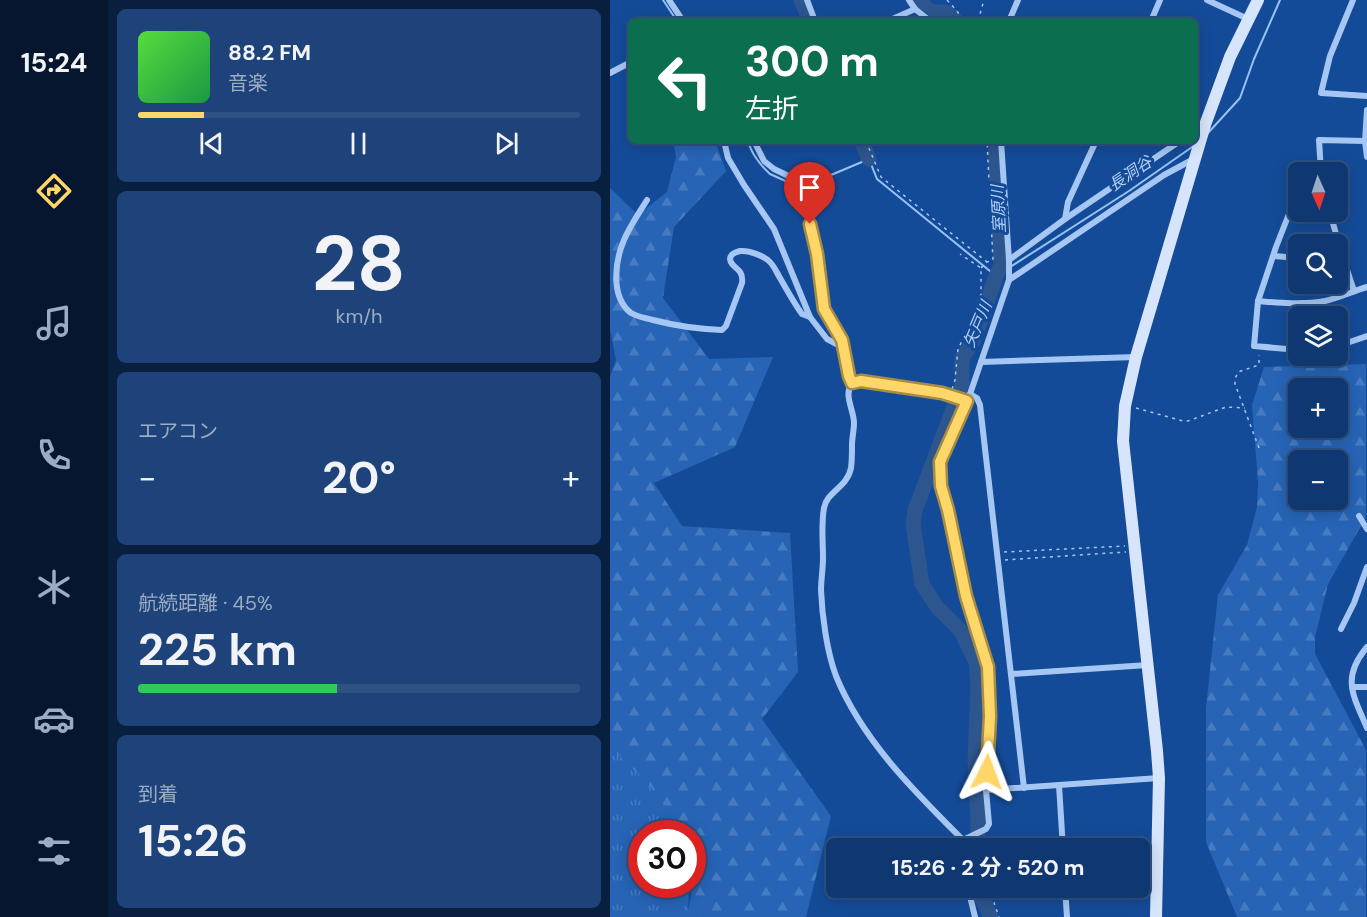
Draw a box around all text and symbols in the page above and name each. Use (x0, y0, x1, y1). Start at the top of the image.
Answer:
text: 300 m (745, 34, 879, 89)
text: 88.2 FM (228, 38, 311, 67)
icon: left (646, 42, 724, 120)
text: 15:24 (21, 45, 87, 80)
text: 音楽 (228, 70, 268, 96)
text: 左折 (745, 91, 799, 126)
icon: previous (195, 127, 228, 160)
icon: pause (342, 127, 375, 160)
icon: next (490, 127, 523, 160)
water label: 長洞谷 (1105, 150, 1158, 196)
pin (784, 162, 835, 224)
north arrow (1288, 162, 1348, 222)
map controls (1288, 162, 1348, 510)
icon: directions (33, 170, 75, 212)
icon: arrive (793, 171, 826, 204)
water label: 室原川 (987, 182, 1010, 233)
text: 28 (312, 213, 406, 314)
button: search (1288, 234, 1348, 294)
water label: 矢戸川 (958, 296, 997, 350)
icon: music (33, 302, 75, 344)
text: km/h (335, 303, 383, 329)
button: layers (1288, 306, 1348, 366)
button: + (1288, 378, 1348, 438)
text: エアコン (138, 418, 218, 444)
icon: phone (33, 434, 75, 476)
text: 20° (322, 448, 396, 507)
button: − (1288, 450, 1348, 510)
text: − (138, 456, 156, 499)
text: + (562, 456, 580, 499)
icon: climate (33, 566, 75, 608)
text: 航続距離 · 45% (138, 590, 273, 616)
text: 225 km (138, 620, 297, 679)
icon: car (33, 698, 75, 740)
position arrow (955, 740, 1019, 804)
text: 到着 (138, 781, 178, 807)
text: 15:26 (138, 811, 248, 870)
speed limit sign: 30 (628, 820, 706, 898)
icon: filters (33, 830, 75, 872)
text: 15:26 · 2 分 · 520 m (891, 853, 1085, 882)

